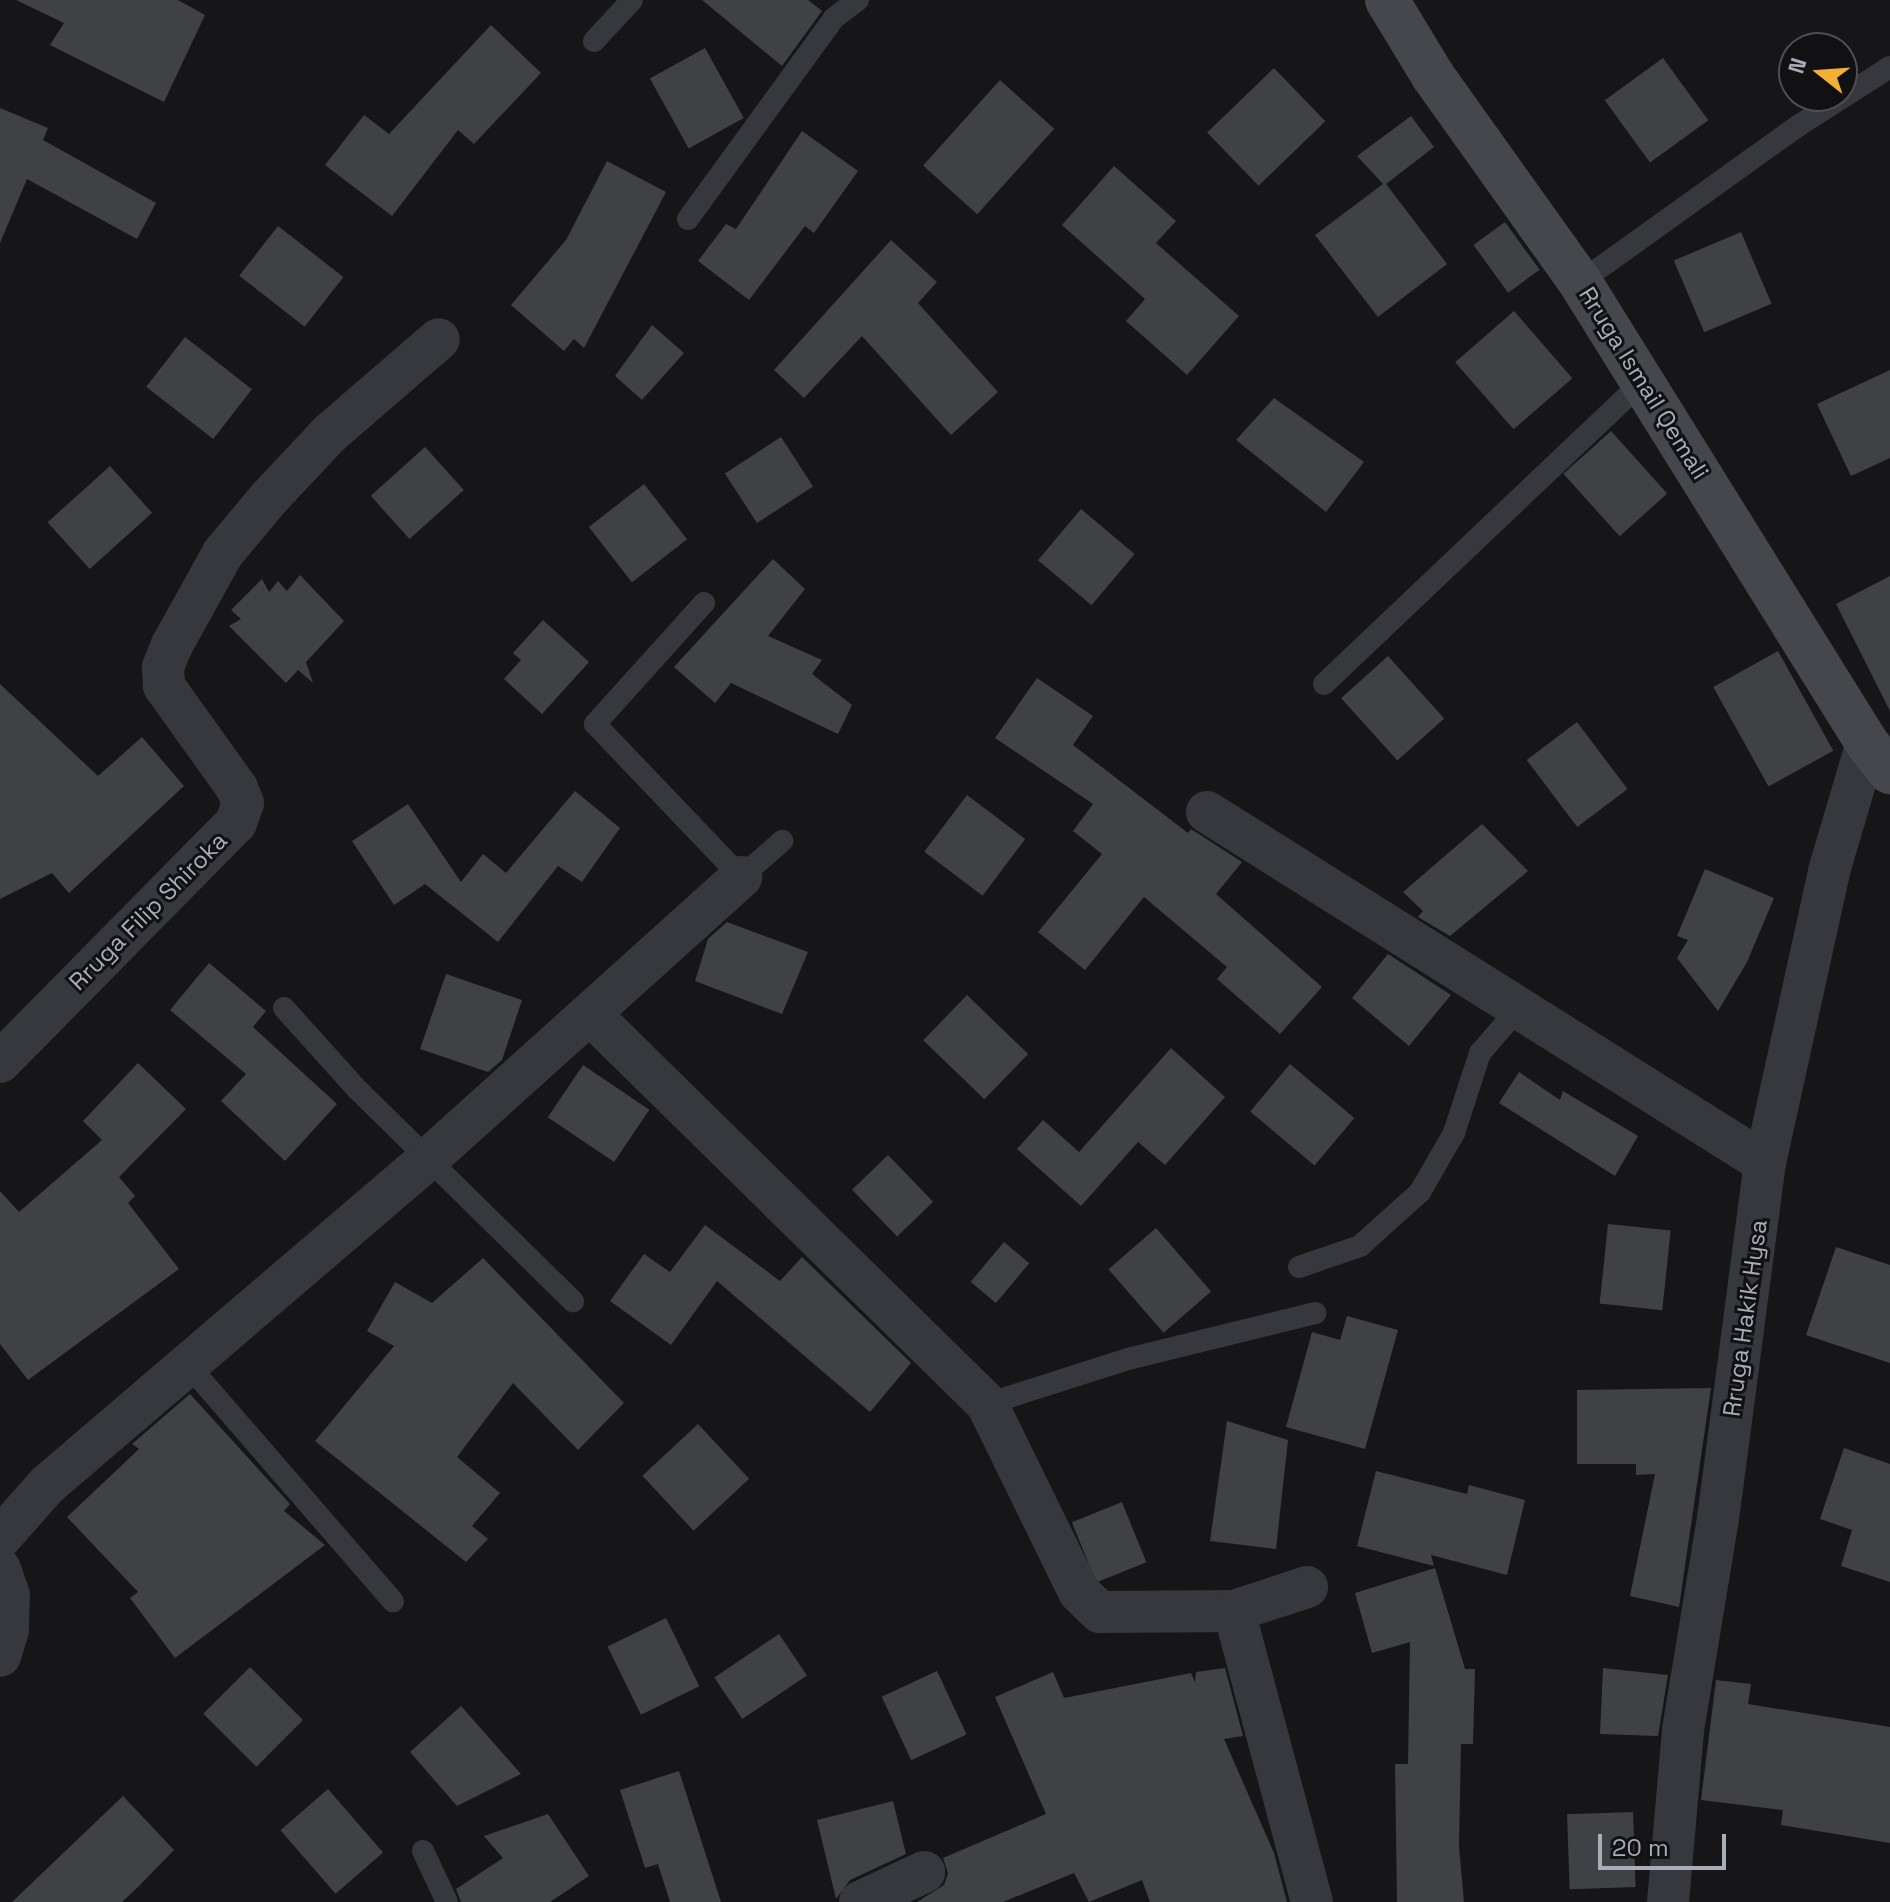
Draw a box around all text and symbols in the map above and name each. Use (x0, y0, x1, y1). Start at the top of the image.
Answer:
north arrow (1778, 32, 1858, 112)
text: N (1781, 54, 1813, 77)
street label: Rruga Ismail Qemali (1573, 281, 1715, 485)
street label: Rruga Filip Shiroka (63, 826, 233, 996)
street label: Rruga Hakik Hysa (1717, 1218, 1773, 1418)
scale bar (1602, 1818, 1730, 1868)
text: 20 m (1612, 1832, 1669, 1863)

